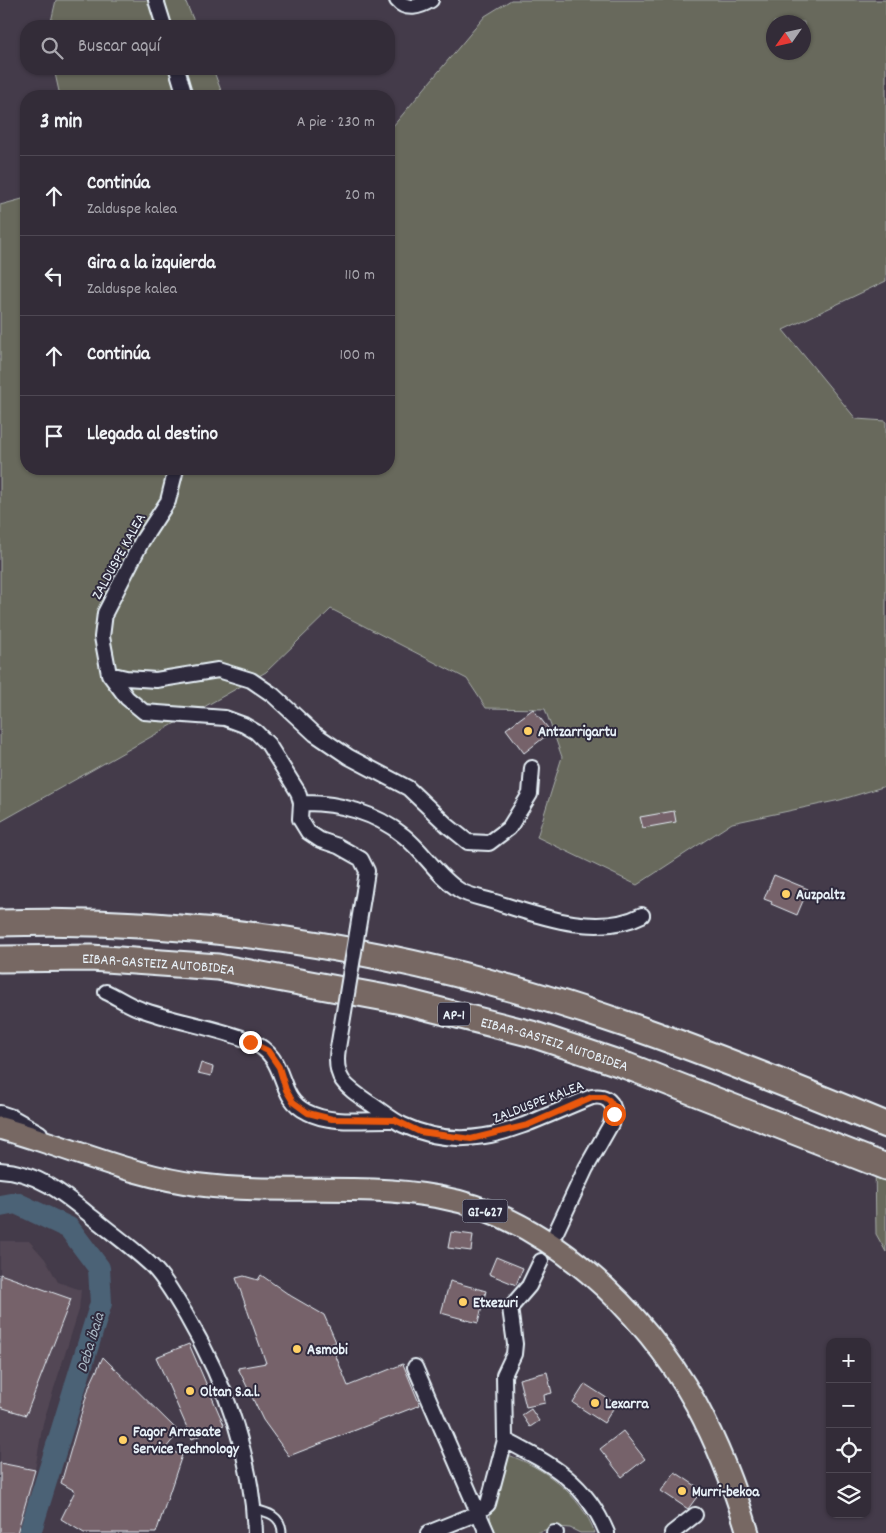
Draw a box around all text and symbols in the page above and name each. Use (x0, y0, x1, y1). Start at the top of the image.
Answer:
north arrow (766, 15, 811, 60)
search box (20, 20, 395, 75)
icon: search (38, 34, 66, 62)
text: Buscar aquí (78, 34, 160, 61)
text: 3 min (40, 108, 82, 138)
text: A pie · 230 m (297, 111, 375, 134)
text: Continúa (87, 171, 150, 198)
icon: ahead (40, 182, 68, 210)
text: 20 m (345, 184, 375, 207)
text: Zalduspe kalea (87, 198, 177, 221)
text: Gira a la izquierda (87, 251, 215, 278)
icon: left (40, 262, 68, 290)
text: 110 m (345, 264, 375, 287)
text: Zalduspe kalea (87, 278, 177, 301)
icon: ahead (40, 342, 68, 370)
text: Continúa (87, 342, 150, 369)
text: 100 m (339, 344, 375, 367)
icon: arrive (40, 422, 68, 450)
text: Llegada al destino (87, 422, 218, 449)
street label: ZALDUSPE KALEA (87, 510, 153, 604)
place label: Antzarrigartu (538, 722, 617, 744)
marker: Antzarrigartu (522, 725, 534, 737)
place label: Auzpaltz (796, 885, 845, 907)
marker: Auzpaltz (780, 888, 792, 900)
street label: EIBAR-GASTEIZ AUTOBIDEA (82, 949, 237, 983)
road number: AP-1 (438, 1002, 470, 1026)
street label: EIBAR-GASTEIZ AUTOBIDEA (478, 1012, 631, 1079)
route end (239, 1031, 262, 1054)
street label: ZALDUSPE KALEA (490, 1075, 587, 1130)
route start (603, 1103, 626, 1126)
road number: GI-627 (462, 1200, 508, 1222)
place label: Etxezuri (473, 1293, 518, 1315)
marker: Etxezuri (457, 1296, 469, 1308)
water label: Deba ibaia (71, 1309, 112, 1375)
map controls (826, 1338, 871, 1518)
button: + (826, 1338, 871, 1383)
place label: Asmobi (307, 1340, 348, 1362)
marker: Asmobi (291, 1343, 303, 1355)
place label: Oltan S.a.l. (200, 1382, 260, 1404)
button: − (826, 1383, 871, 1428)
marker: Oltan S.a.l. (184, 1385, 196, 1397)
place label: Lexarra (605, 1394, 649, 1416)
marker: Lexarra (589, 1397, 601, 1409)
place label: Fagor Arrasate Service Technology (133, 1422, 240, 1461)
button: locate (826, 1428, 871, 1473)
marker: Fagor Arrasate Service Technology (117, 1434, 129, 1446)
button: layers (826, 1473, 871, 1518)
place label: Murri-bekoa (692, 1482, 760, 1504)
marker: Murri-bekoa (676, 1485, 688, 1497)

